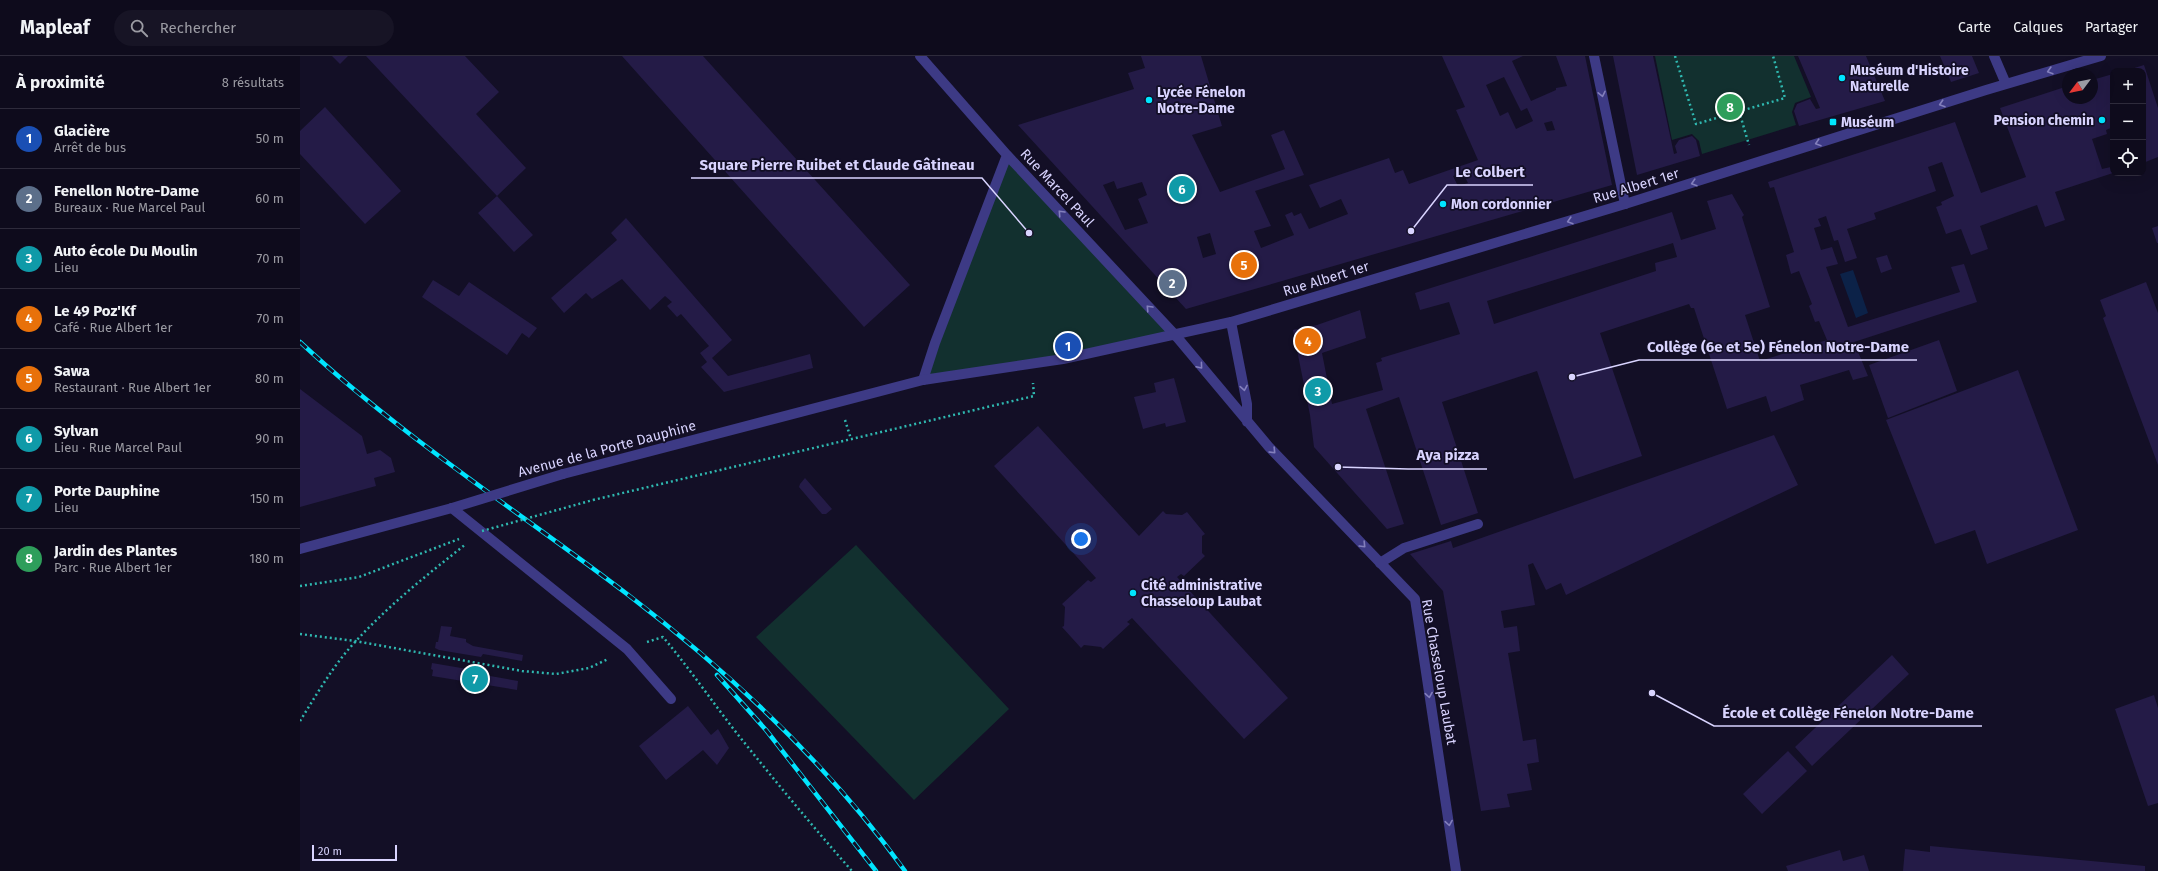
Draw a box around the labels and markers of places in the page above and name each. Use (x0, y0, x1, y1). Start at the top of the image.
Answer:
place label: Muséum d'Histoire Naturelle (1850, 62, 1969, 95)
marker: Muséum d'Histoire Naturelle (1837, 73, 1847, 83)
place label: Lycée Fénelon Notre-Dame (1157, 84, 1246, 117)
pin: 8 (1717, 92, 1743, 122)
marker: Lycée Fénelon Notre-Dame (1144, 95, 1154, 105)
place label: Pension chemin (1994, 112, 2094, 129)
place label: Muséum (1841, 114, 1895, 131)
marker: Pension chemin (2097, 115, 2107, 125)
marker: Muséum (1828, 117, 1838, 127)
callout: Square Pierre Ruibet et Claude Gâtineau (691, 151, 982, 178)
callout: Le Colbert (1447, 158, 1533, 185)
pin: 6 (1169, 174, 1195, 204)
place label: Mon cordonnier (1451, 196, 1552, 213)
marker: Mon cordonnier (1438, 199, 1448, 209)
pin: 5 (1231, 250, 1257, 280)
pin: 2 (1159, 268, 1185, 298)
pin: 4 (1295, 326, 1321, 356)
pin: 1 (1055, 331, 1081, 361)
callout: Collège (6e et 5e) Fénelon Notre-Dame (1639, 333, 1917, 360)
pin: 3 (1305, 376, 1331, 406)
callout: Aya pizza (1408, 442, 1487, 469)
place label: Cité administrative Chasseloup Laubat (1141, 577, 1262, 610)
marker: Cité administrative Chasseloup Laubat (1128, 588, 1138, 598)
pin: 7 (462, 664, 488, 694)
callout: École et Collège Fénelon Notre-Dame (1714, 699, 1982, 726)

